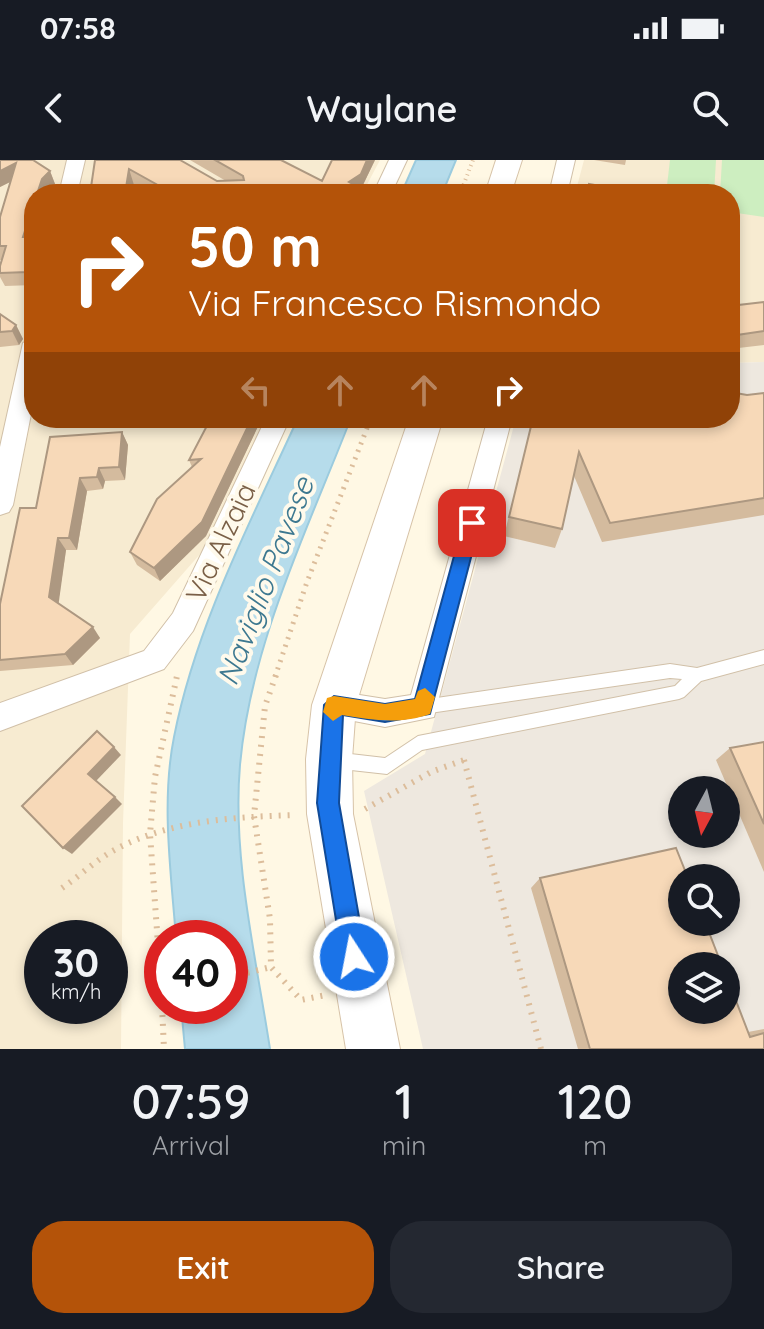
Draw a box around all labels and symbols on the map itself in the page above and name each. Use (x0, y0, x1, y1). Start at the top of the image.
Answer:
water label: Naviglio Pavese (208, 471, 322, 690)
street label: Via Alzaia (177, 477, 263, 607)
pin (438, 489, 506, 557)
north arrow (668, 776, 740, 848)
position arrow (312, 915, 396, 999)
speed limit sign: 40 (144, 920, 248, 1024)

